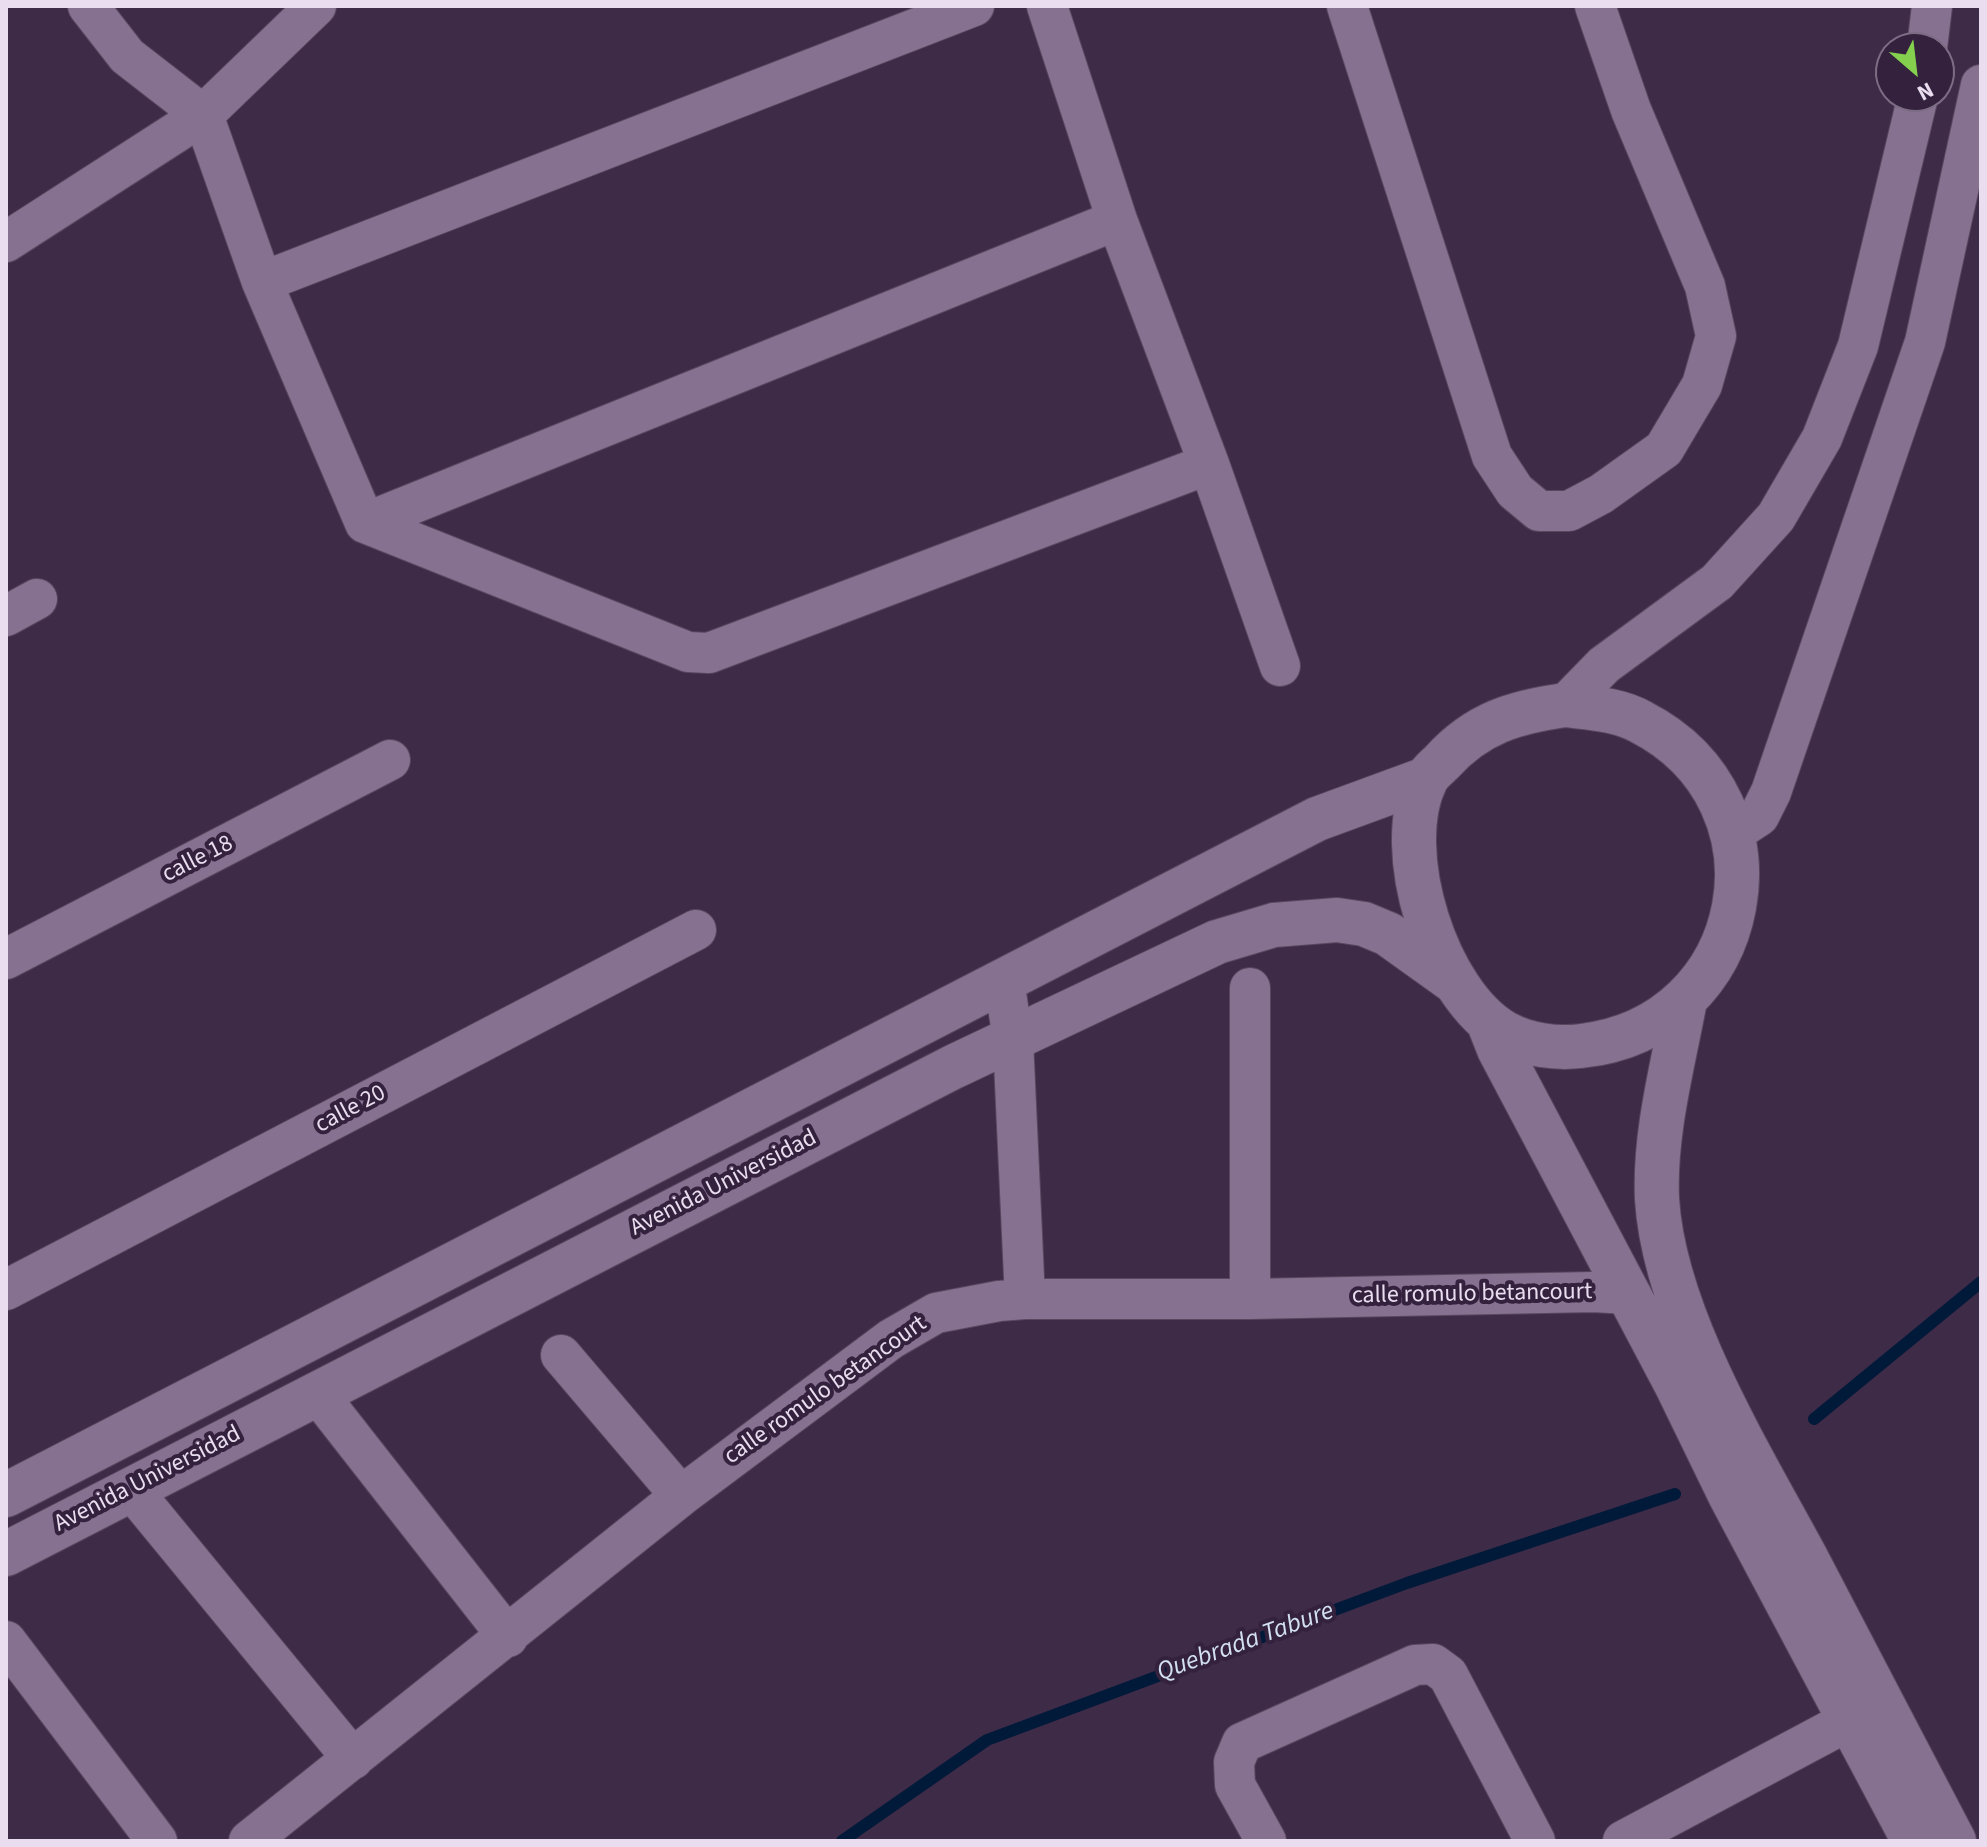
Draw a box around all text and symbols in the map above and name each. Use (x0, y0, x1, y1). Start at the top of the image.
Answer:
north arrow (1875, 32, 1955, 112)
text: N (1911, 74, 1939, 109)
street label: calle 18 (158, 830, 238, 890)
street label: calle 20 (311, 1080, 391, 1140)
street label: Avenida Universidad (626, 1124, 822, 1244)
street label: calle romulo betancourt (1352, 1279, 1592, 1311)
street label: calle romulo betancourt (719, 1310, 933, 1472)
street label: Avenida Universidad (50, 1420, 246, 1540)
water label: Quebrada Tabure (1153, 1597, 1339, 1689)

